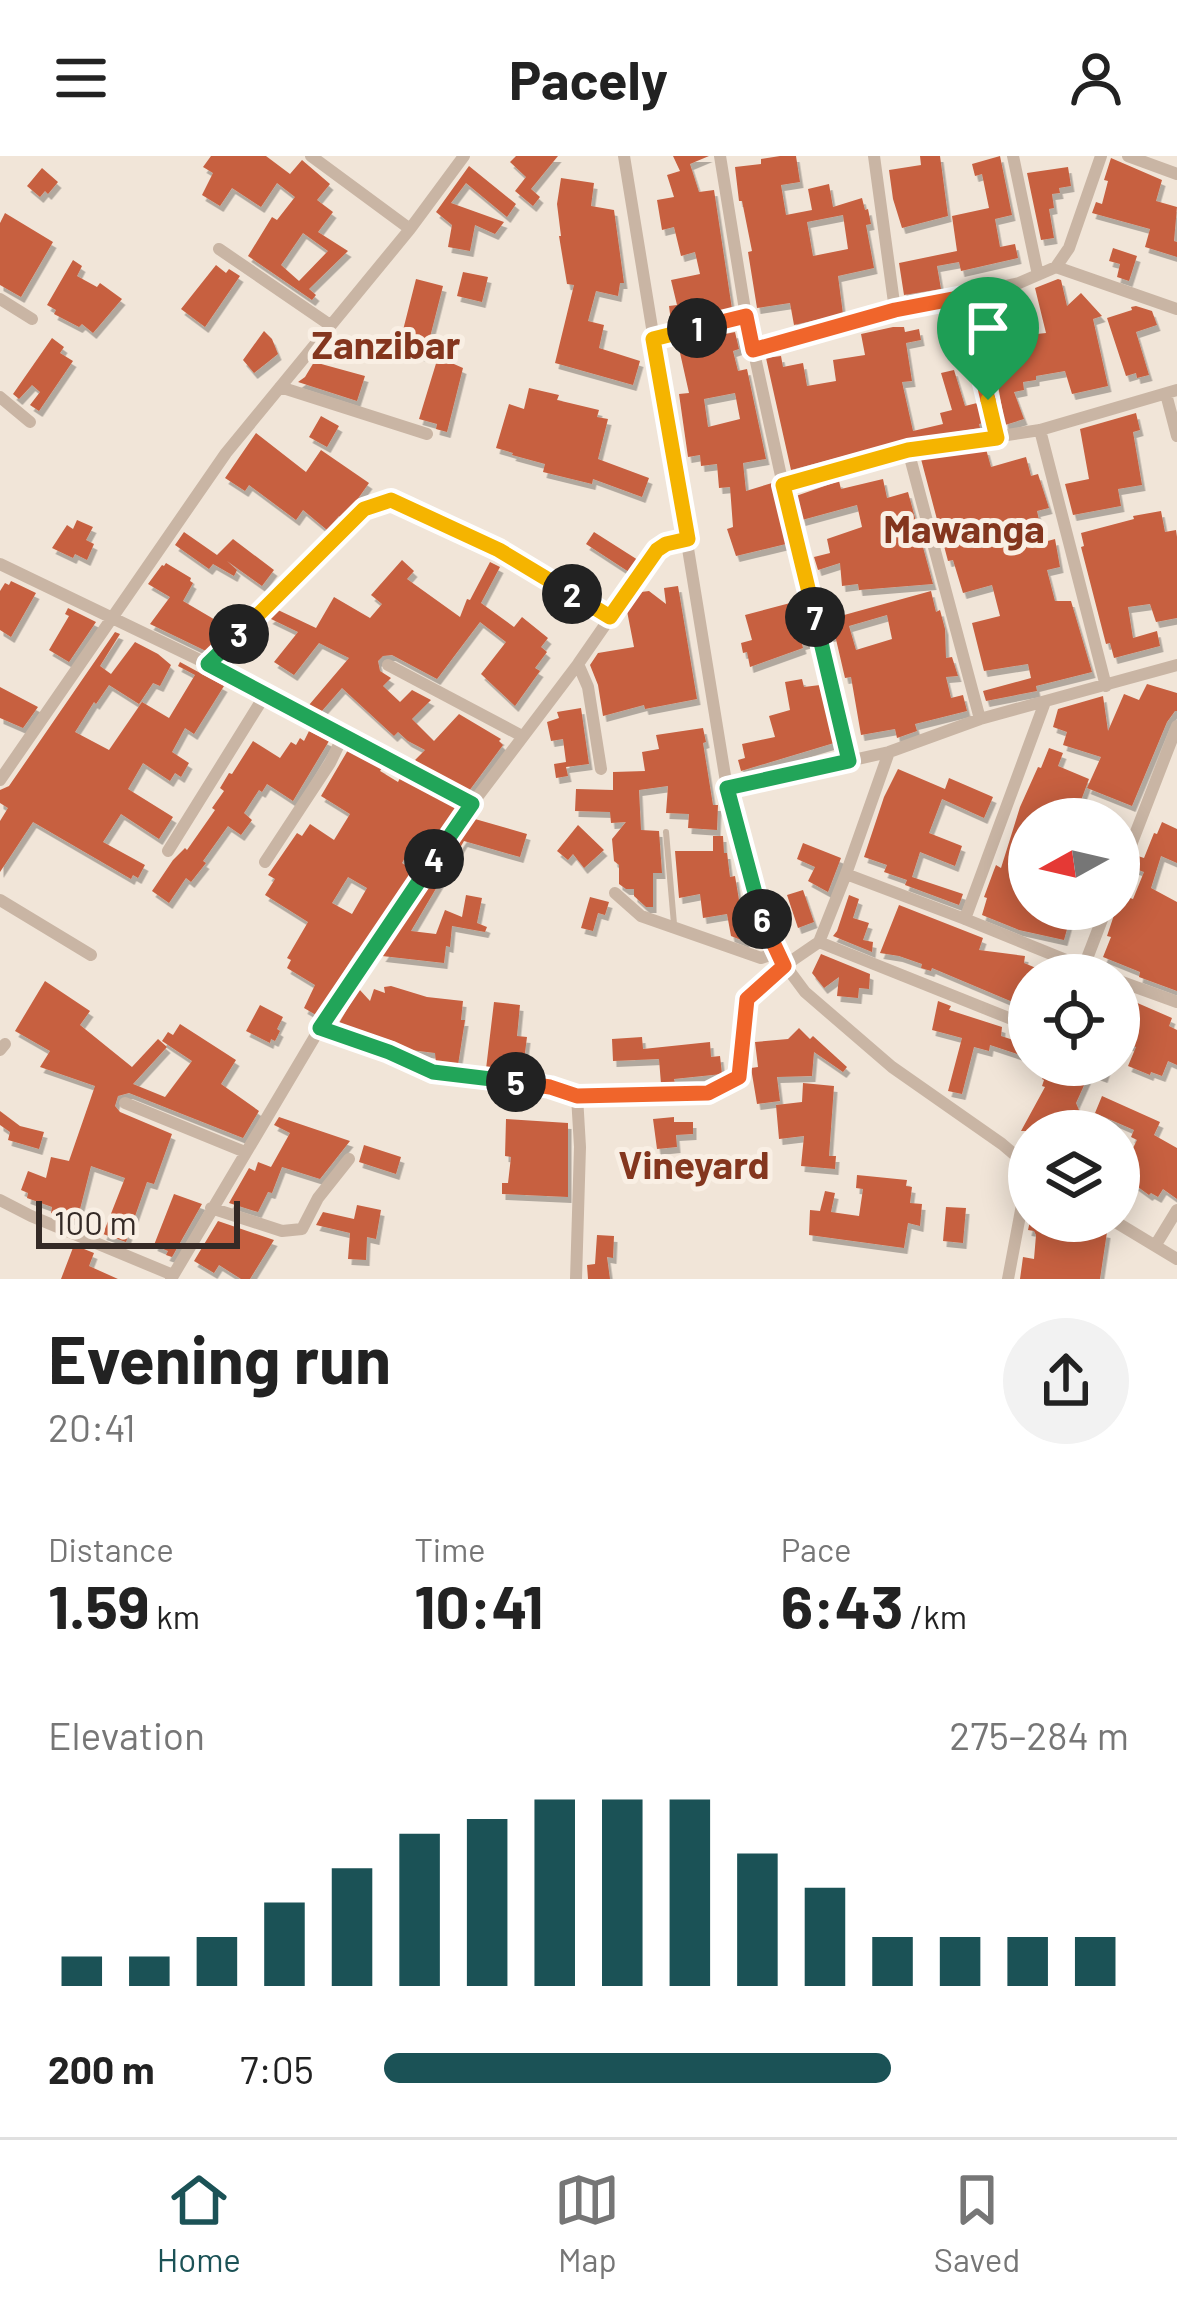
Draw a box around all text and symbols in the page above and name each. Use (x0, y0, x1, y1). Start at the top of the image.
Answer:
icon: menu (48, 45, 114, 111)
icon: person (1063, 45, 1129, 111)
text: Pacely (509, 46, 668, 111)
pin (937, 277, 1039, 400)
icon: arrive (955, 295, 1021, 361)
pin: 1 (667, 298, 727, 358)
text: 1 (691, 308, 703, 348)
district label: Zanzibar (311, 320, 461, 367)
district label: Mawanga (883, 504, 1045, 551)
pin: 2 (542, 564, 602, 624)
text: 2 (563, 574, 581, 614)
pin: 7 (785, 587, 845, 647)
text: 7 (807, 597, 823, 637)
pin: 3 (209, 604, 269, 664)
text: 3 (230, 614, 248, 654)
north arrow (1008, 798, 1140, 930)
map controls (1008, 798, 1140, 1242)
pin: 4 (404, 829, 464, 889)
text: 4 (424, 839, 444, 879)
pin: 6 (732, 889, 792, 949)
text: 6 (753, 899, 771, 939)
button: locate (1008, 954, 1140, 1086)
pin: 5 (486, 1052, 546, 1112)
text: 5 (507, 1062, 525, 1102)
button: layers (1008, 1110, 1140, 1242)
district label: Vineyard (618, 1140, 770, 1187)
scale bar (36, 1195, 240, 1248)
text: 100 m (54, 1202, 137, 1242)
text: Evening run (48, 1318, 391, 1397)
button: share (1003, 1318, 1129, 1444)
text: 20:41 (48, 1403, 136, 1450)
text: Distance (48, 1529, 174, 1569)
text: Time (414, 1529, 486, 1569)
text: Pace (781, 1529, 852, 1569)
text: 1.59 (48, 1569, 150, 1641)
text: 10:41 (414, 1569, 543, 1641)
text: 6:43 (781, 1569, 903, 1641)
text: km (150, 1596, 200, 1636)
text: /km (903, 1596, 967, 1636)
text: Elevation (48, 1711, 205, 1758)
text: 275–284 m (949, 1711, 1129, 1758)
text: 200 m (48, 2045, 155, 2092)
text: 7:05 (240, 2045, 314, 2092)
tab: Home (157, 2167, 241, 2279)
tab: Map (554, 2167, 620, 2279)
tab: Saved (934, 2167, 1020, 2279)

